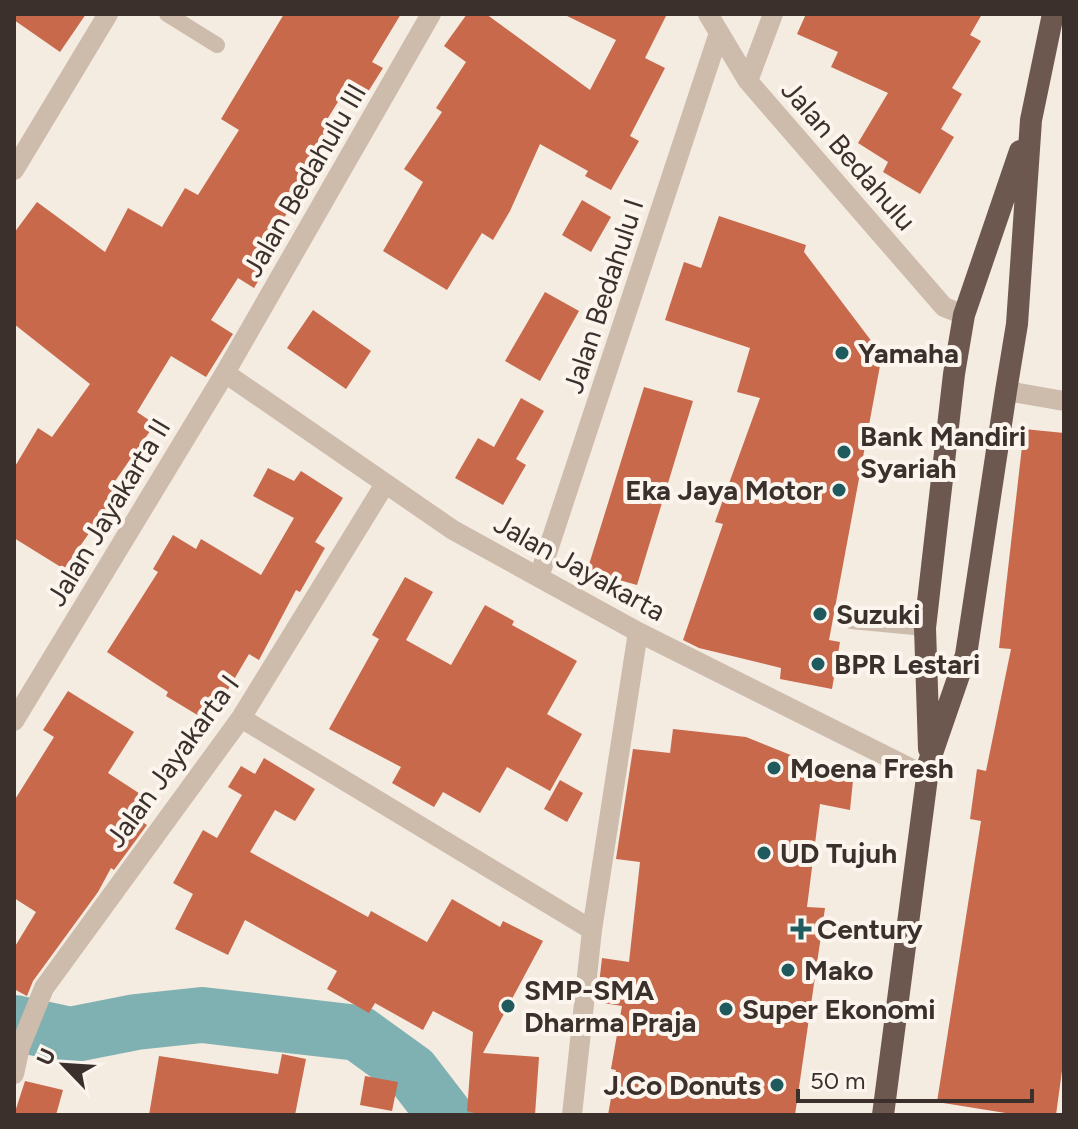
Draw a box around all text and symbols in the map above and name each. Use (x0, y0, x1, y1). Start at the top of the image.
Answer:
street label: Jalan Bedahulu (775, 73, 923, 237)
street label: Jalan Bedahulu III (235, 77, 373, 283)
street label: Jalan Bedahulu I (556, 195, 650, 397)
place label: Yamaha (858, 336, 959, 370)
marker: Yamaha (833, 344, 851, 362)
street label: Jalan Jayakarta II (39, 412, 177, 612)
place label: Bank Mandiri Syariah (860, 419, 1026, 485)
marker: Bank Mandiri Syariah (835, 443, 853, 461)
place label: Eka Jaya Motor (625, 473, 823, 507)
marker: Eka Jaya Motor (830, 481, 848, 499)
street label: Jalan Jayakarta (488, 506, 672, 628)
place label: Suzuki (836, 597, 921, 631)
marker: Suzuki (811, 605, 829, 623)
place label: BPR Lestari (834, 647, 980, 681)
marker: BPR Lestari (809, 655, 827, 673)
street label: Jalan Jayakarta I (98, 668, 246, 854)
place label: Moena Fresh (790, 751, 954, 785)
marker: Moena Fresh (765, 759, 783, 777)
place label: UD Tujuh (780, 836, 897, 870)
marker: UD Tujuh (755, 844, 773, 862)
place label: Century (817, 912, 923, 946)
marker: Century (792, 920, 810, 938)
place label: Mako (804, 953, 874, 987)
marker: Mako (779, 961, 797, 979)
place label: SMP-SMA Dharma Praja (524, 973, 697, 1039)
place label: Super Ekonomi (742, 992, 936, 1026)
marker: SMP-SMA Dharma Praja (499, 997, 517, 1015)
marker: Super Ekonomi (717, 1000, 735, 1018)
north arrow (24, 1025, 104, 1105)
text: U (31, 1044, 62, 1069)
scale bar (798, 1053, 1032, 1103)
text: 50 m (810, 1066, 866, 1095)
place label: J.Co Donuts (603, 1068, 761, 1102)
marker: J.Co Donuts (768, 1076, 786, 1094)

